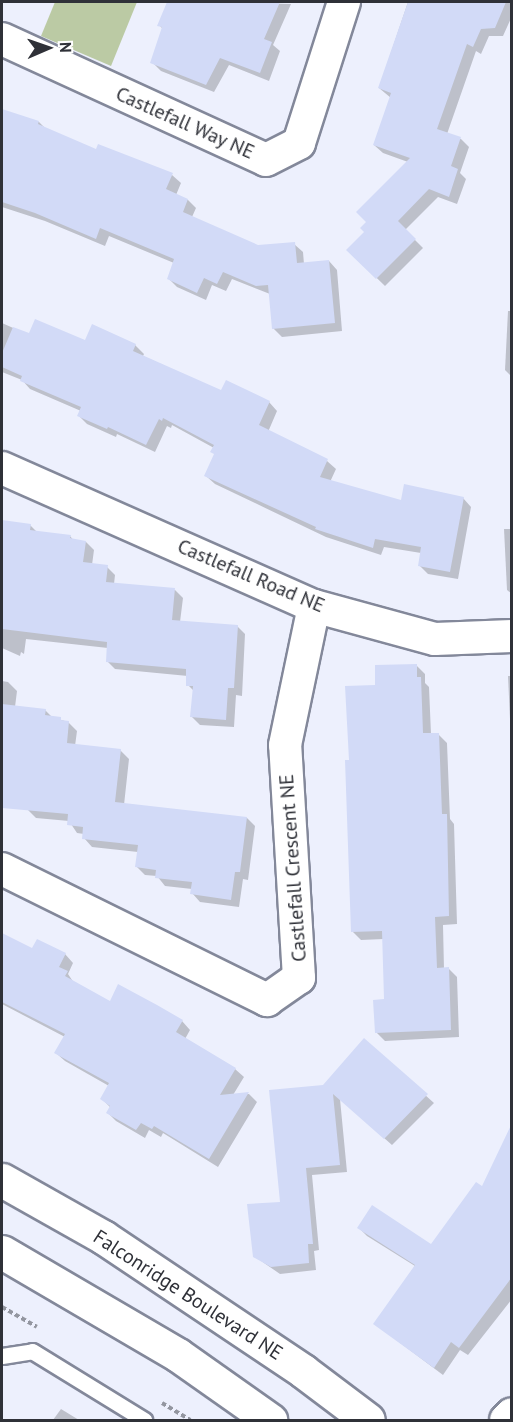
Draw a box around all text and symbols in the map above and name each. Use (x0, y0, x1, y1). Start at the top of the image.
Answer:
north arrow (18, 18, 78, 78)
text: N (56, 42, 76, 53)
street label: Castlefall Way NE (112, 82, 258, 164)
street label: Castlefall Road NE (174, 534, 328, 618)
street label: Castlefall Crescent NE (274, 773, 312, 963)
street label: Falconridge Boulevard NE (89, 1225, 287, 1365)

